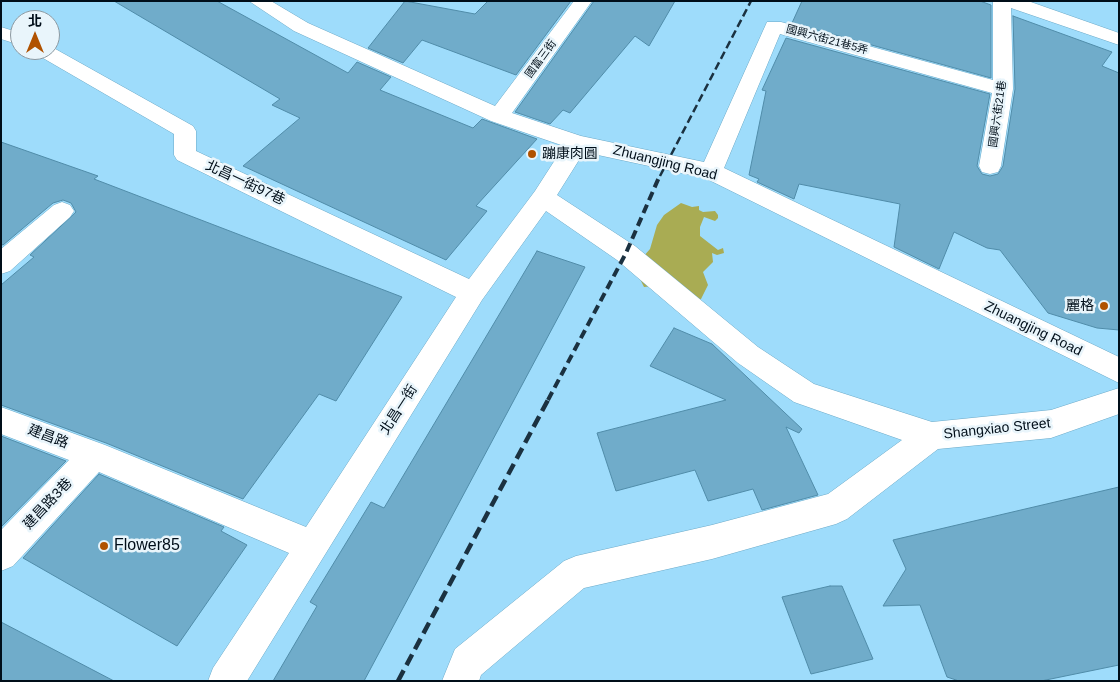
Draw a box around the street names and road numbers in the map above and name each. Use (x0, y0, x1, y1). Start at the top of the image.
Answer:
street label: 國興六街21巷5弄 (785, 23, 869, 57)
street label: 國富三街 (523, 37, 559, 81)
street label: 國興六街21巷 (987, 80, 1009, 148)
street label: Zhuangjing Road (611, 142, 719, 184)
street label: 北昌一街97巷 (203, 157, 287, 209)
street label: Zhuangjing Road (981, 298, 1085, 360)
street label: 北昌一街 (377, 382, 421, 438)
street label: Shangxiao Street (943, 415, 1051, 443)
street label: 建昌路 (25, 422, 71, 452)
street label: 建昌路3巷 (20, 475, 76, 533)

